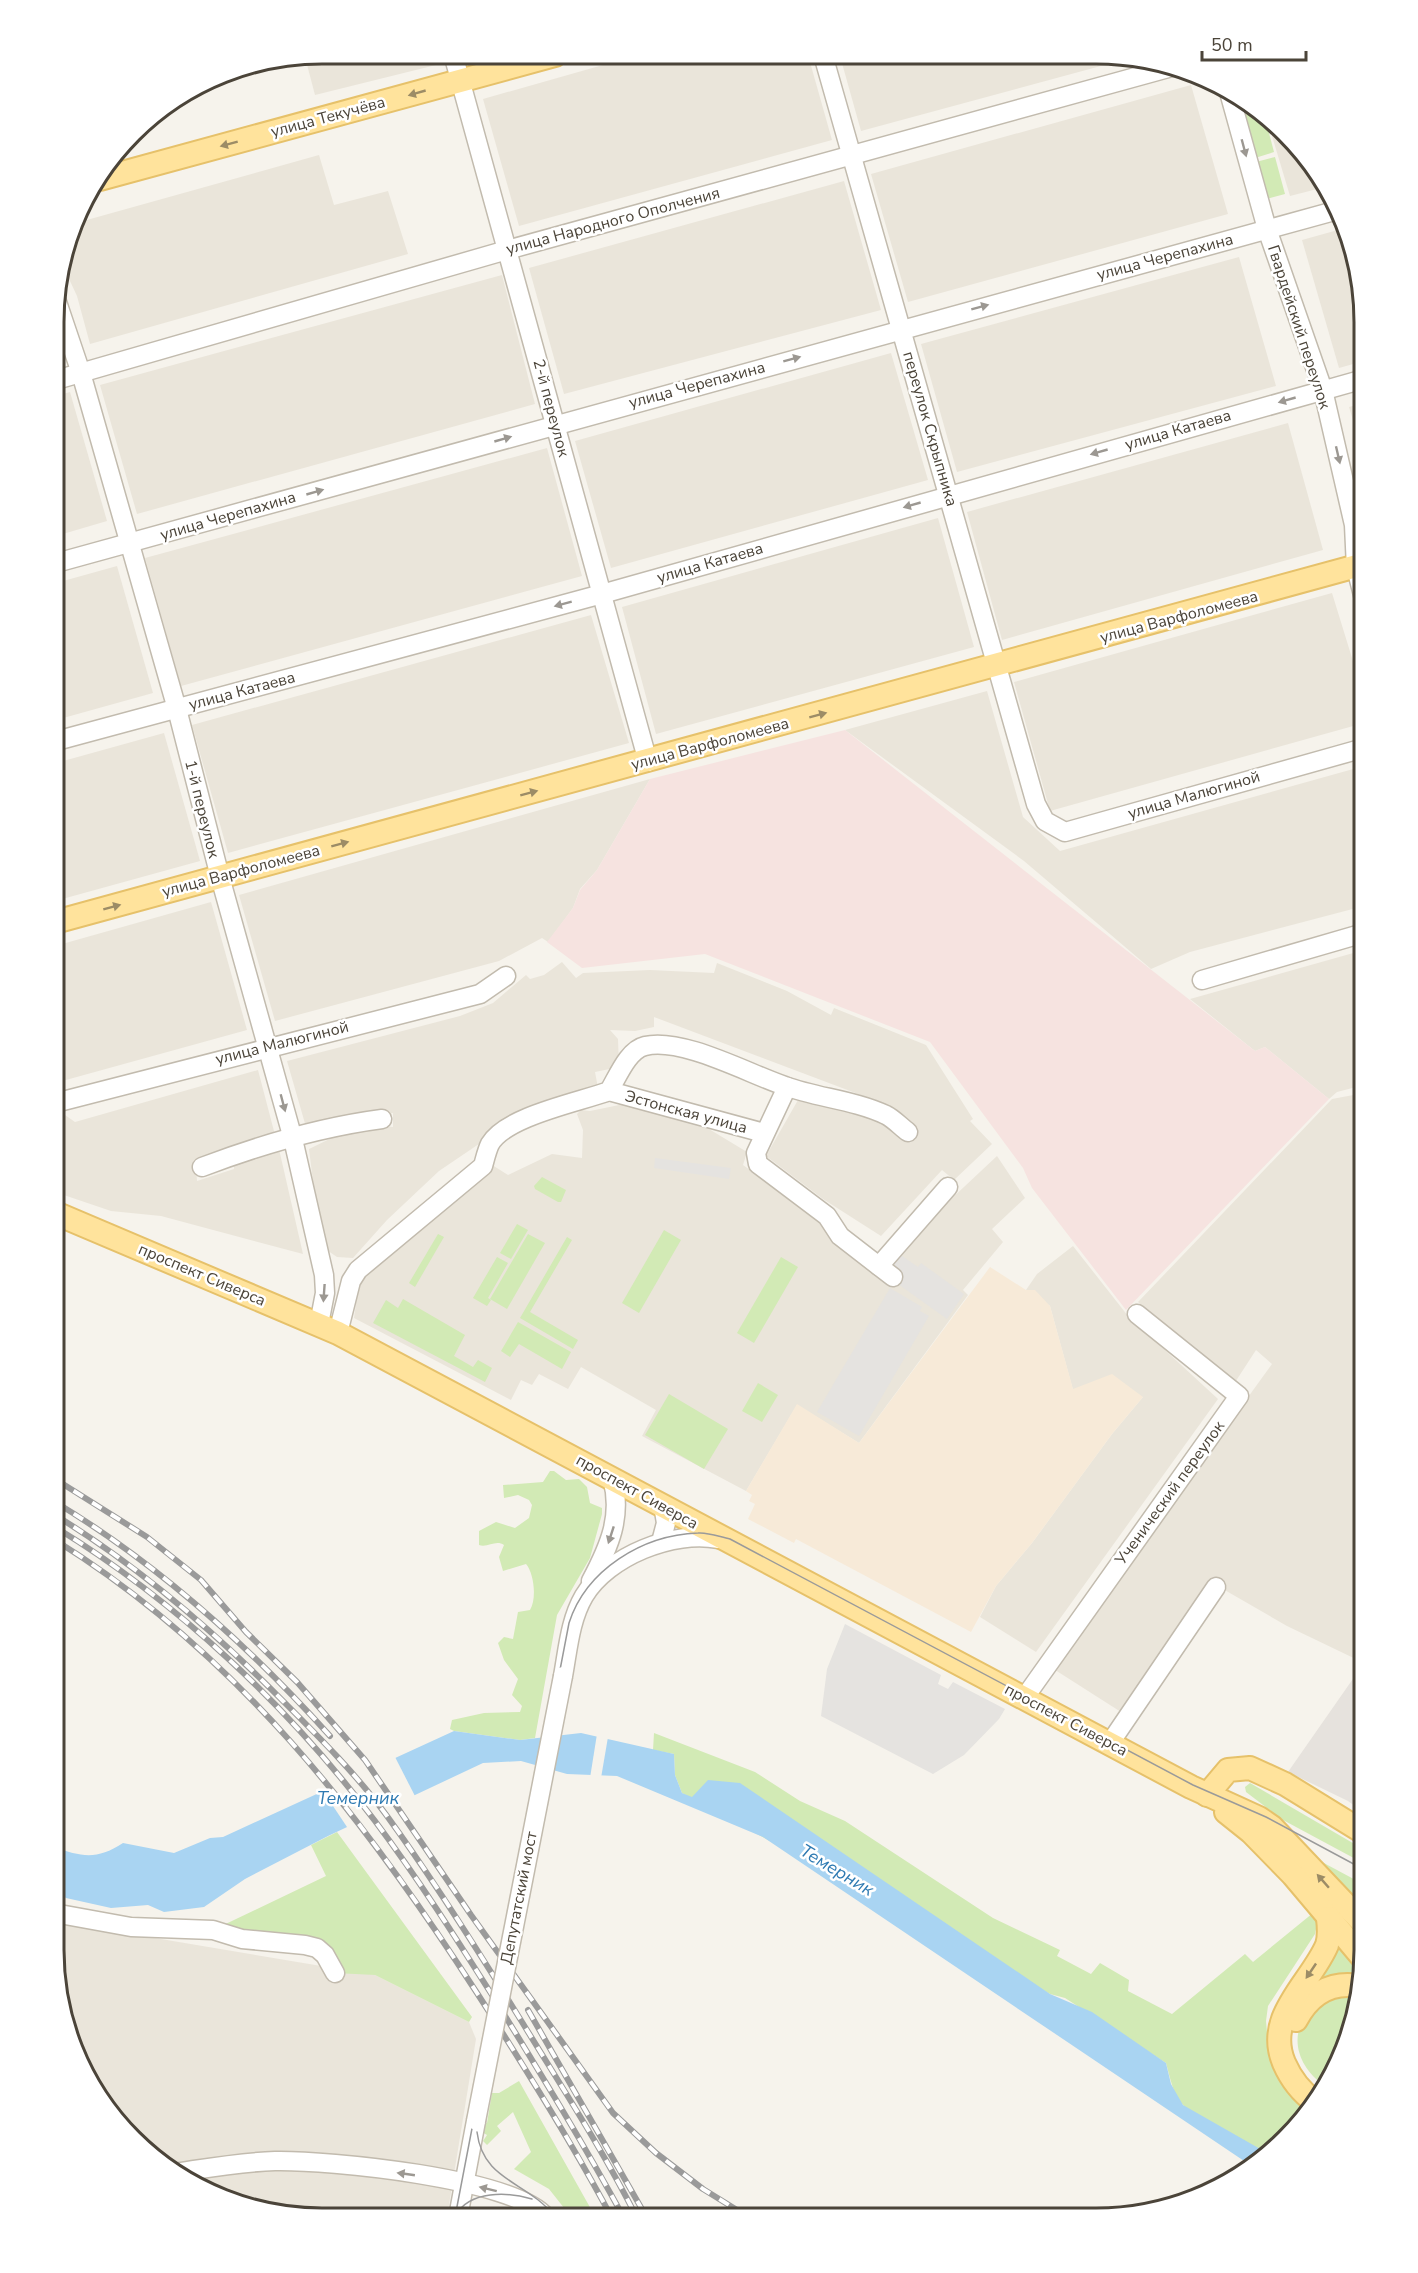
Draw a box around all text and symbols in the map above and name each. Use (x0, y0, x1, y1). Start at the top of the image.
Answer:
scale bar (1202, 24, 1306, 62)
text: 50 m (1211, 33, 1253, 57)
one-way arrow (408, 88, 426, 98)
street label: улица Текучёва (268, 91, 388, 143)
one-way arrow (1240, 139, 1250, 158)
one-way arrow (220, 140, 238, 150)
street label: улица Народного Ополчения (504, 182, 722, 260)
street label: улица Черепахина (1094, 228, 1236, 286)
street label: Гвардейский переулок (1262, 242, 1336, 412)
one-way arrow (971, 302, 989, 311)
street label: переулок Скрыпника (897, 349, 963, 509)
one-way arrow (782, 353, 801, 363)
street label: улица Черепахина (626, 356, 768, 414)
street label: 2-й переулок (527, 357, 575, 460)
one-way arrow (1278, 396, 1296, 405)
street label: улица Катаева (1122, 404, 1234, 456)
one-way arrow (494, 434, 512, 443)
one-way arrow (1334, 446, 1343, 465)
one-way arrow (1090, 448, 1108, 457)
street label: улица Черепахина (158, 486, 298, 546)
one-way arrow (306, 486, 324, 496)
one-way arrow (902, 501, 920, 510)
street label: улица Катаева (654, 537, 766, 589)
street label: улица Варфоломеева (1098, 585, 1260, 649)
one-way arrow (553, 600, 572, 610)
street label: улица Катаева (186, 666, 298, 716)
one-way arrow (809, 710, 827, 719)
street label: улица Варфоломеева (629, 712, 791, 776)
street label: 1-й переулок (179, 758, 225, 861)
street label: улица Малюгиной (1125, 766, 1263, 824)
one-way arrow (520, 788, 538, 797)
street label: улица Варфоломеева (160, 839, 322, 903)
one-way arrow (331, 839, 349, 848)
one-way arrow (103, 902, 121, 911)
street label: улица Малюгиной (213, 1016, 351, 1070)
street label: Эстонская улица (622, 1085, 750, 1139)
one-way arrow (279, 1094, 288, 1112)
street label: проспект Сиверса (135, 1238, 269, 1312)
one-way arrow (319, 1284, 329, 1303)
street label: Ученический переулок (1110, 1416, 1230, 1570)
street label: проспект Сиверса (572, 1449, 702, 1535)
one-way arrow (606, 1526, 615, 1544)
street label: проспект Сиверса (1001, 1678, 1131, 1762)
water label: Темерник (317, 1786, 400, 1810)
street label: Депутатский мост (495, 1829, 543, 1966)
water label: Темерник (796, 1839, 879, 1902)
one-way arrow (1316, 1873, 1330, 1888)
one-way arrow (1305, 1963, 1316, 1979)
one-way arrow (396, 2170, 415, 2179)
one-way arrow (478, 2183, 497, 2193)

